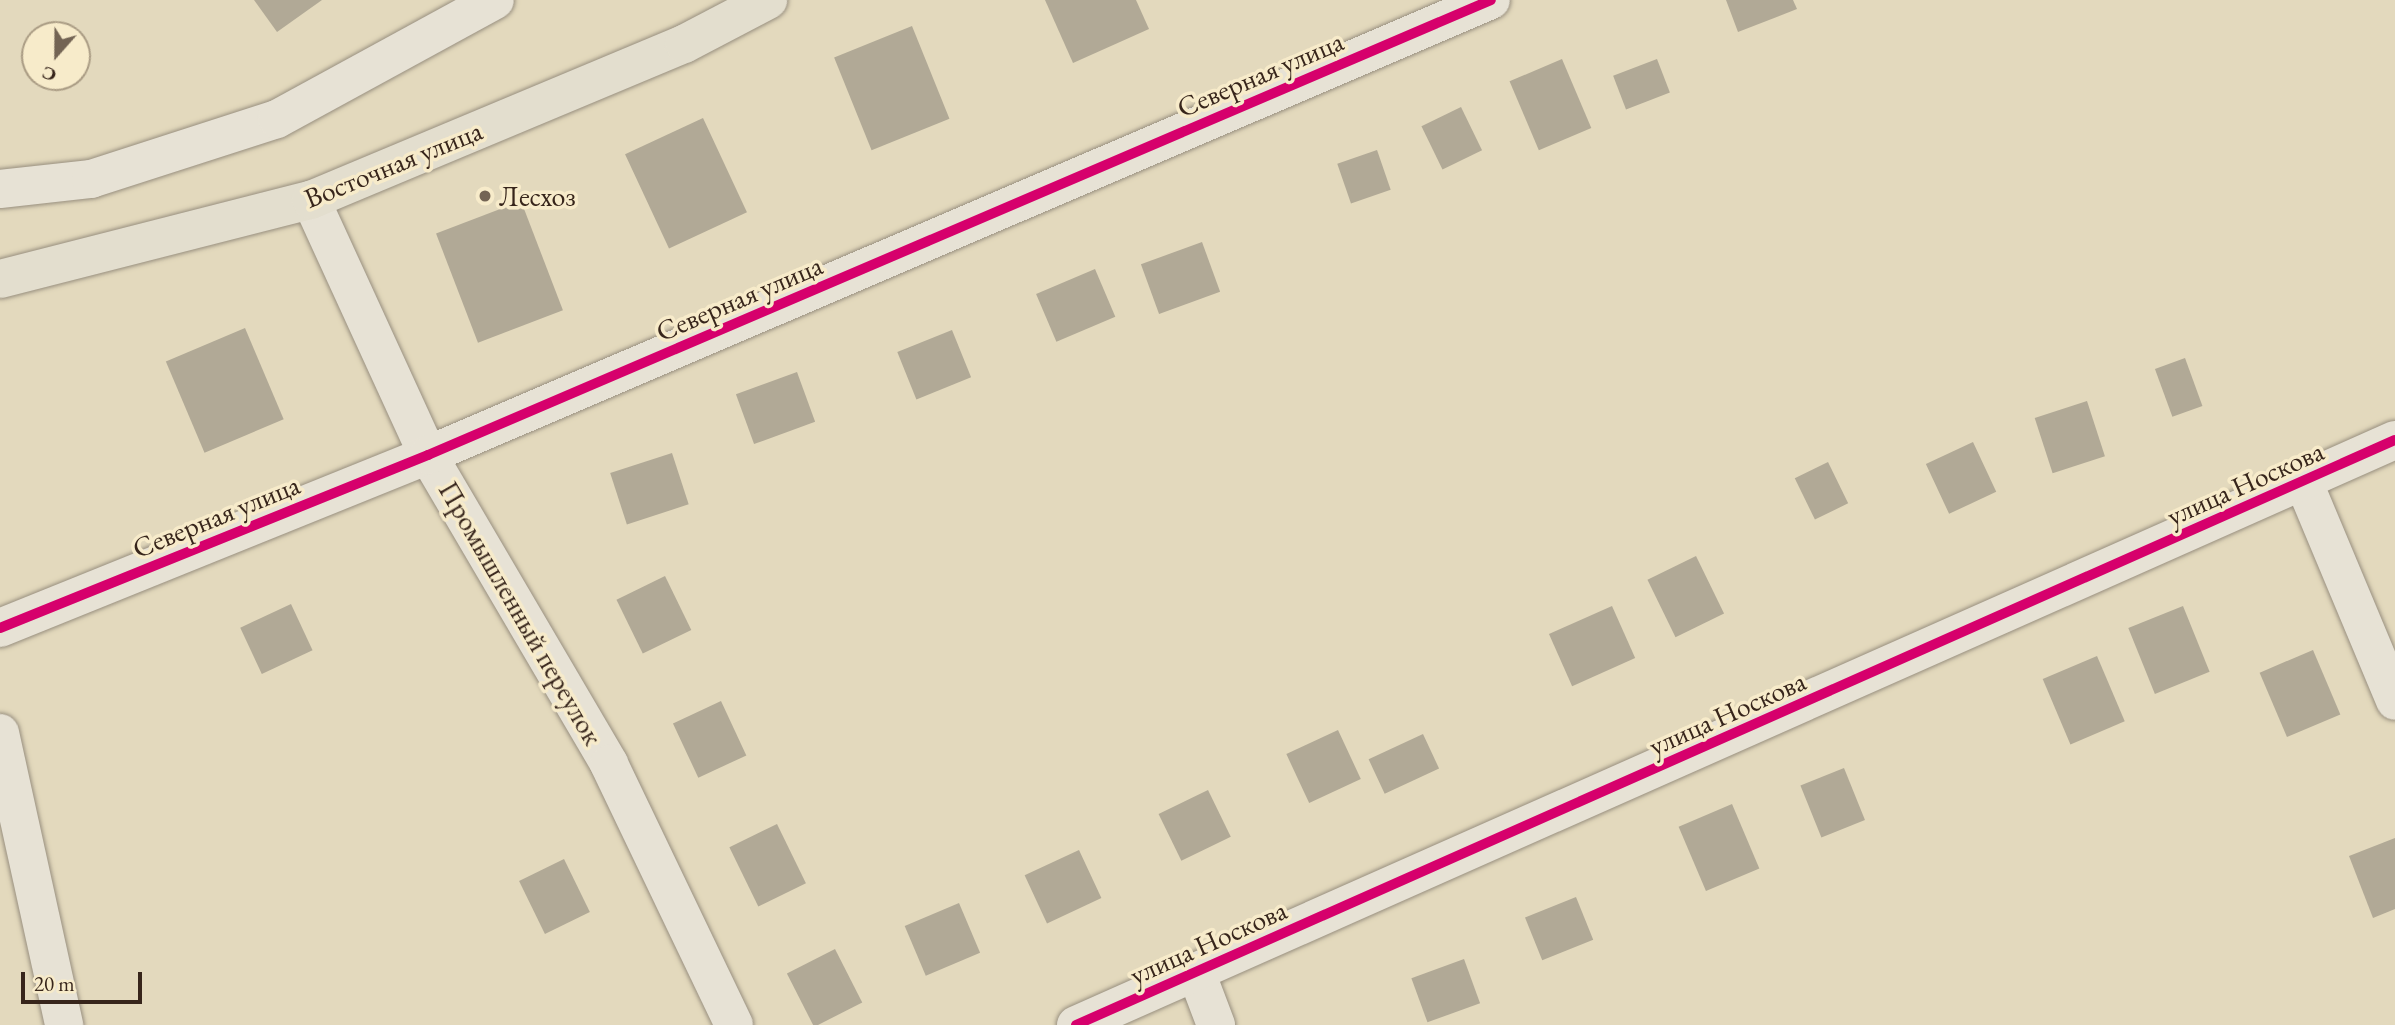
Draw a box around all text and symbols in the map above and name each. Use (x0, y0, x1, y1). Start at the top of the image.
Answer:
north arrow (21, 21, 91, 91)
street label: Северная улица (1172, 24, 1348, 124)
text: С (38, 60, 60, 88)
street label: Восточная улица (299, 113, 487, 215)
place label: Лесхоз (499, 179, 576, 213)
marker: Лесхоз (477, 188, 493, 204)
street label: Северная улица (651, 248, 827, 348)
street label: улица Носкова (2161, 433, 2329, 533)
street label: Северная улица (127, 467, 305, 565)
street label: Промышленный переулок (432, 475, 610, 751)
street label: улица Носкова (1643, 663, 1811, 763)
street label: улица Носкова (1124, 892, 1292, 992)
scale bar (24, 958, 145, 1002)
text: 20 m (34, 970, 75, 997)

